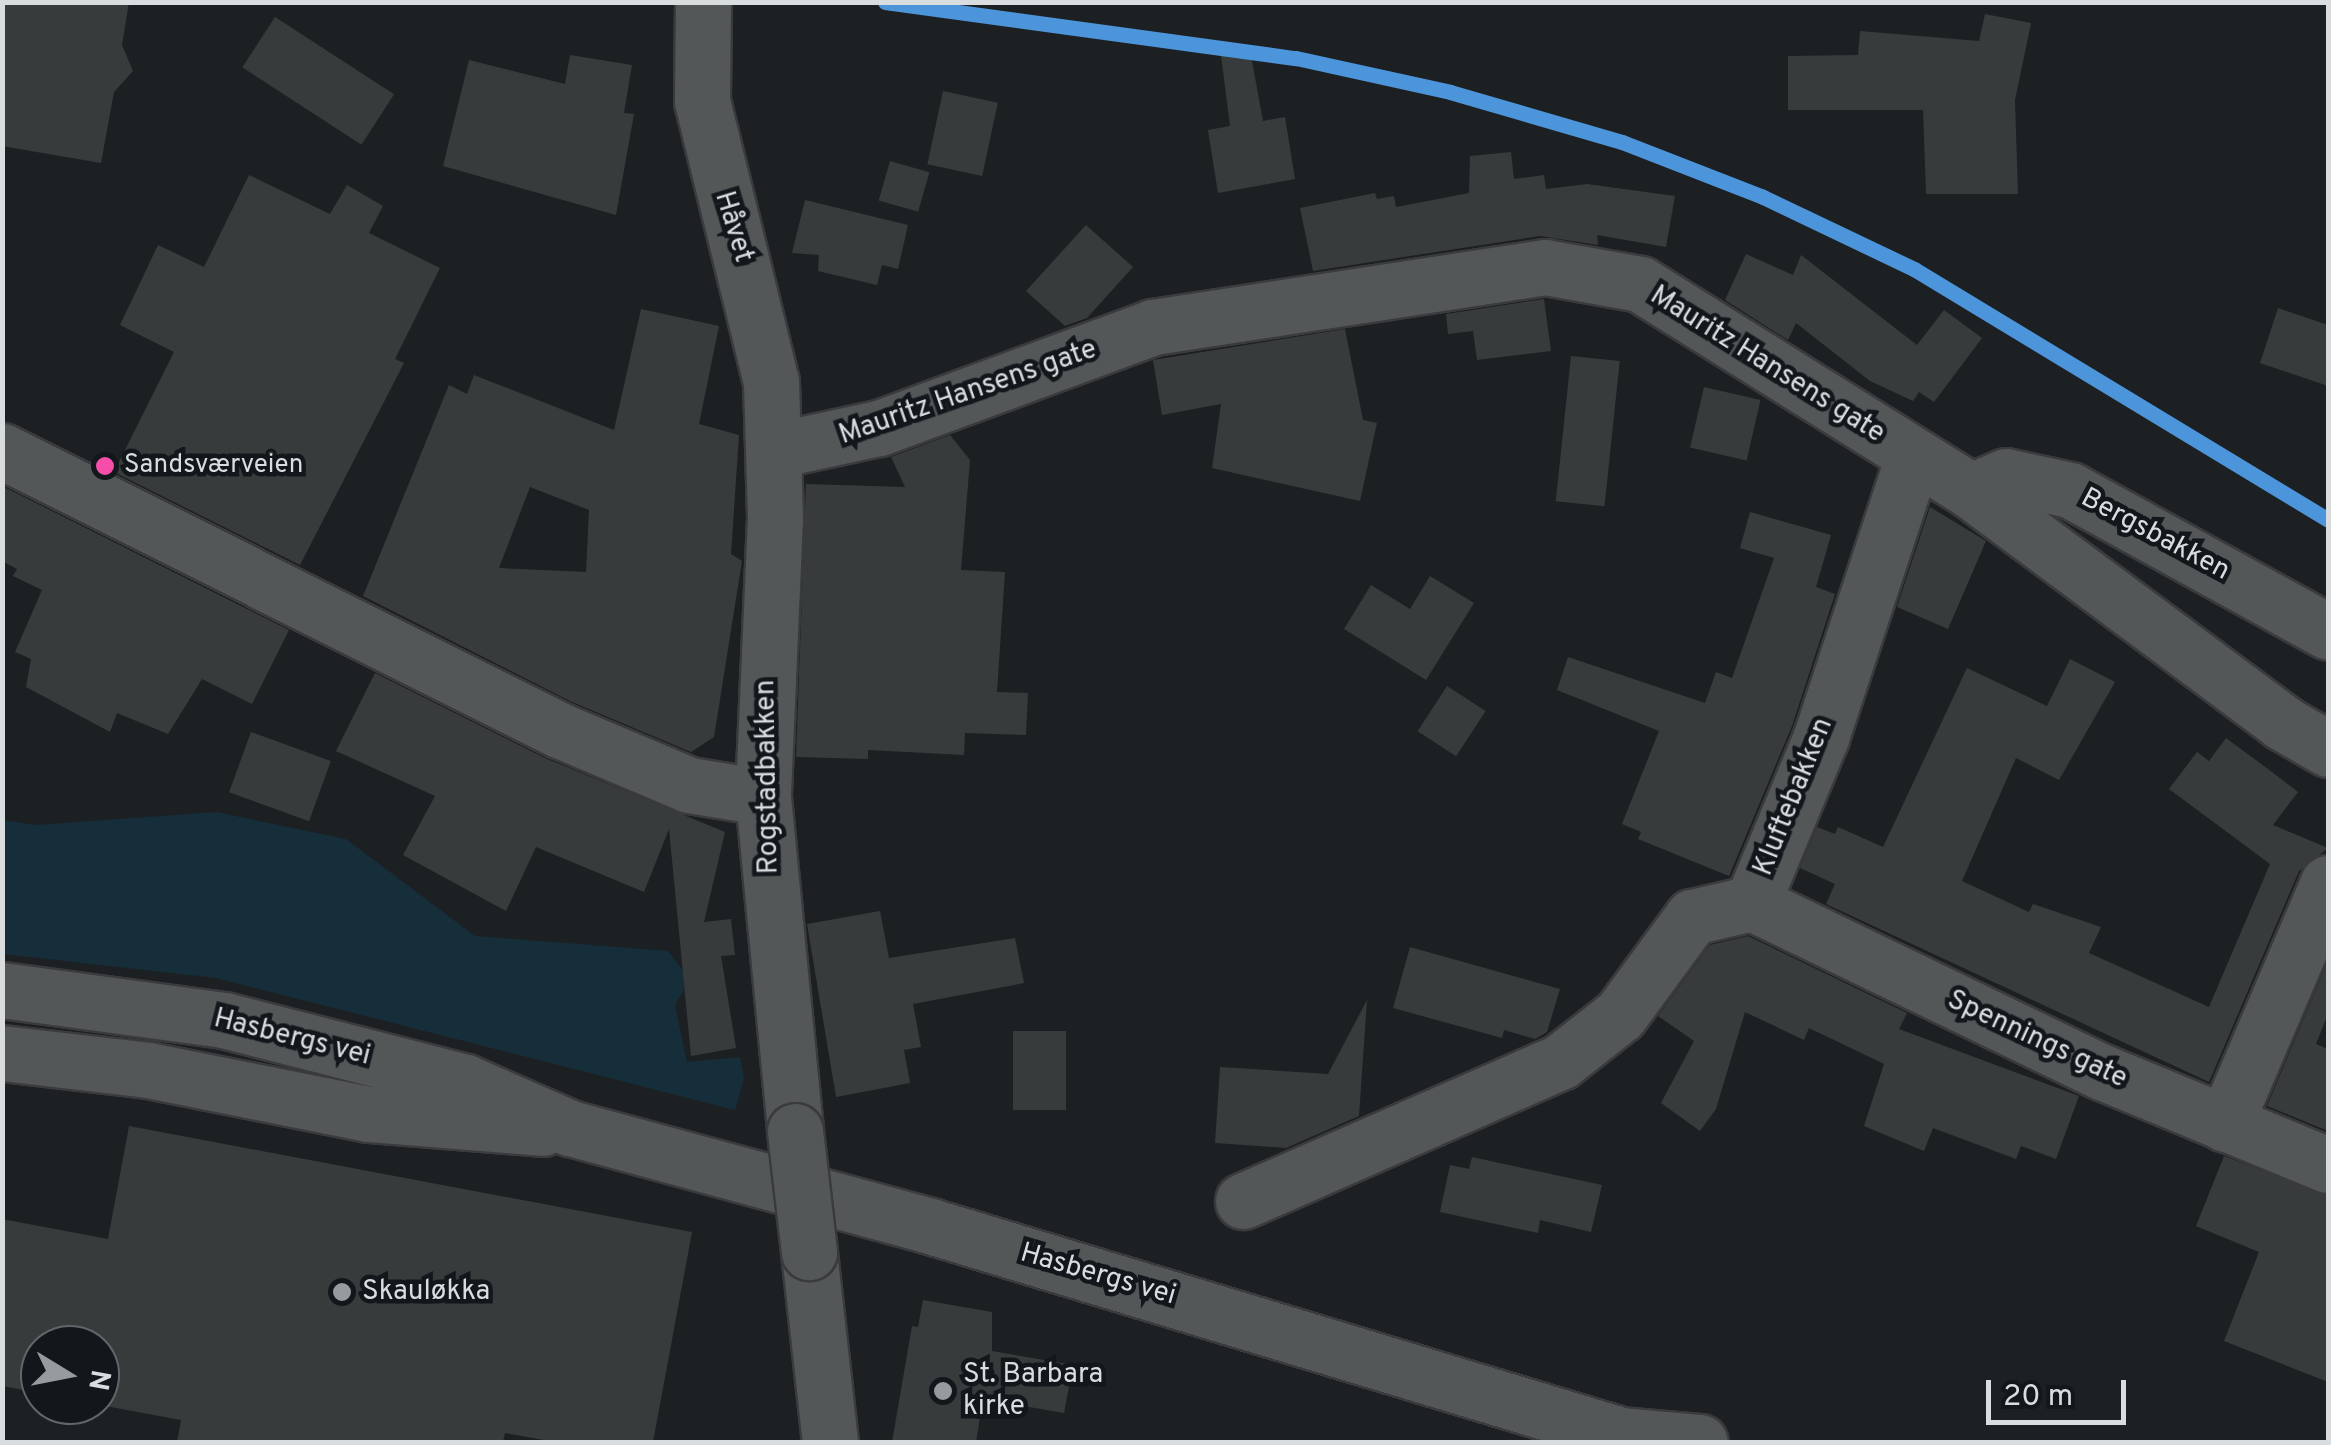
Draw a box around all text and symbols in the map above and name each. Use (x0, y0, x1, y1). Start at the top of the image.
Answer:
street label: Håvet (706, 187, 760, 267)
street label: Mauritz Hansens gate (1644, 279, 1890, 451)
street label: Mauritz Hansens gate (835, 333, 1101, 453)
place label: Sandsværveien (124, 450, 303, 482)
marker: Sandsværveien (95, 456, 115, 476)
street label: Bergsbakken (2075, 482, 2235, 588)
street label: Rogstadbakken (750, 679, 786, 875)
street label: Kluftebakken (1747, 713, 1841, 881)
street label: Spennings gate (1942, 984, 2132, 1096)
street label: Hasbergs vei (210, 1002, 374, 1074)
street label: Hasbergs vei (1016, 1237, 1180, 1313)
place label: Skauløkka (362, 1275, 490, 1309)
marker: Skauløkka (331, 1281, 353, 1303)
north arrow (20, 1325, 120, 1425)
place label: St. Barbara kirke (963, 1358, 1103, 1424)
scale bar (1991, 1360, 2131, 1422)
text: N (78, 1367, 117, 1393)
text: 20 m (2003, 1379, 2073, 1416)
marker: St. Barbara kirke (932, 1380, 954, 1402)

